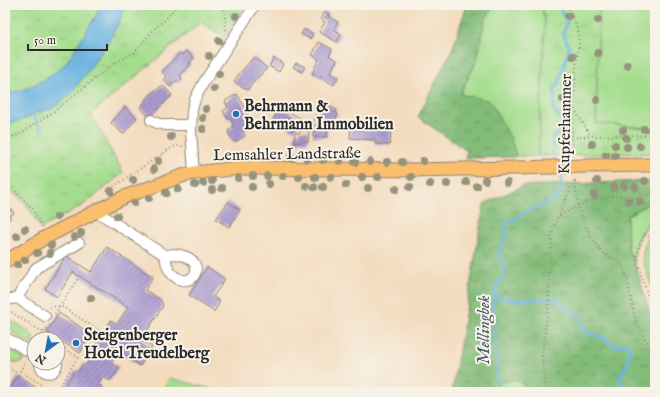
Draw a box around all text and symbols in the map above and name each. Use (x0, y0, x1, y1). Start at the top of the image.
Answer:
scale bar (28, 26, 107, 52)
text: 50 m (34, 33, 56, 48)
street label: Kupferhammer (555, 73, 577, 175)
place label: Behrmann & Behrmann Immobilien (244, 97, 394, 135)
marker: Behrmann & Behrmann Immobilien (231, 109, 241, 119)
street label: Lemsahler Landstraße (213, 144, 361, 166)
water label: Mellingbek (474, 295, 495, 364)
place label: Steigenberger Hotel Treudelberg (84, 326, 211, 364)
north arrow (26, 331, 66, 371)
marker: Steigenberger Hotel Treudelberg (71, 338, 81, 348)
text: N (33, 350, 50, 368)

